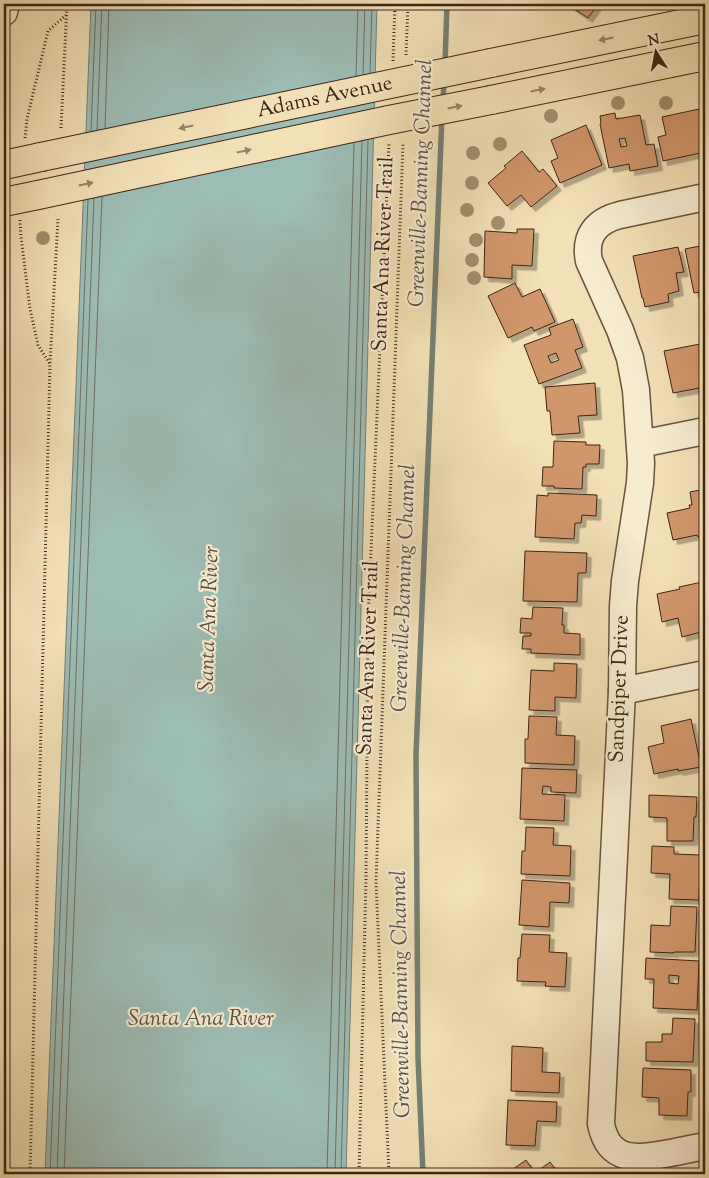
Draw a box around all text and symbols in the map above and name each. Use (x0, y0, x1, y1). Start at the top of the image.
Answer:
north arrow (632, 28, 682, 78)
text: N (647, 30, 661, 52)
one-way arrow (598, 36, 614, 44)
water label: Greenville-Banning Channel (402, 58, 442, 308)
street label: Adams Avenue (254, 69, 395, 126)
one-way arrow (531, 86, 546, 94)
one-way arrow (447, 103, 463, 111)
one-way arrow (178, 123, 194, 131)
one-way arrow (237, 146, 253, 154)
street label: Santa Ana River Trail (366, 156, 402, 352)
one-way arrow (78, 180, 94, 188)
water label: Greenville-Banning Channel (385, 463, 425, 713)
water label: Santa Ana River (191, 545, 229, 692)
street label: Santa Ana River Trail (351, 560, 387, 756)
street label: Sandpiper Drive (602, 615, 638, 763)
water label: Greenville-Banning Channel (384, 869, 420, 1118)
water label: Santa Ana River (128, 1004, 274, 1036)

